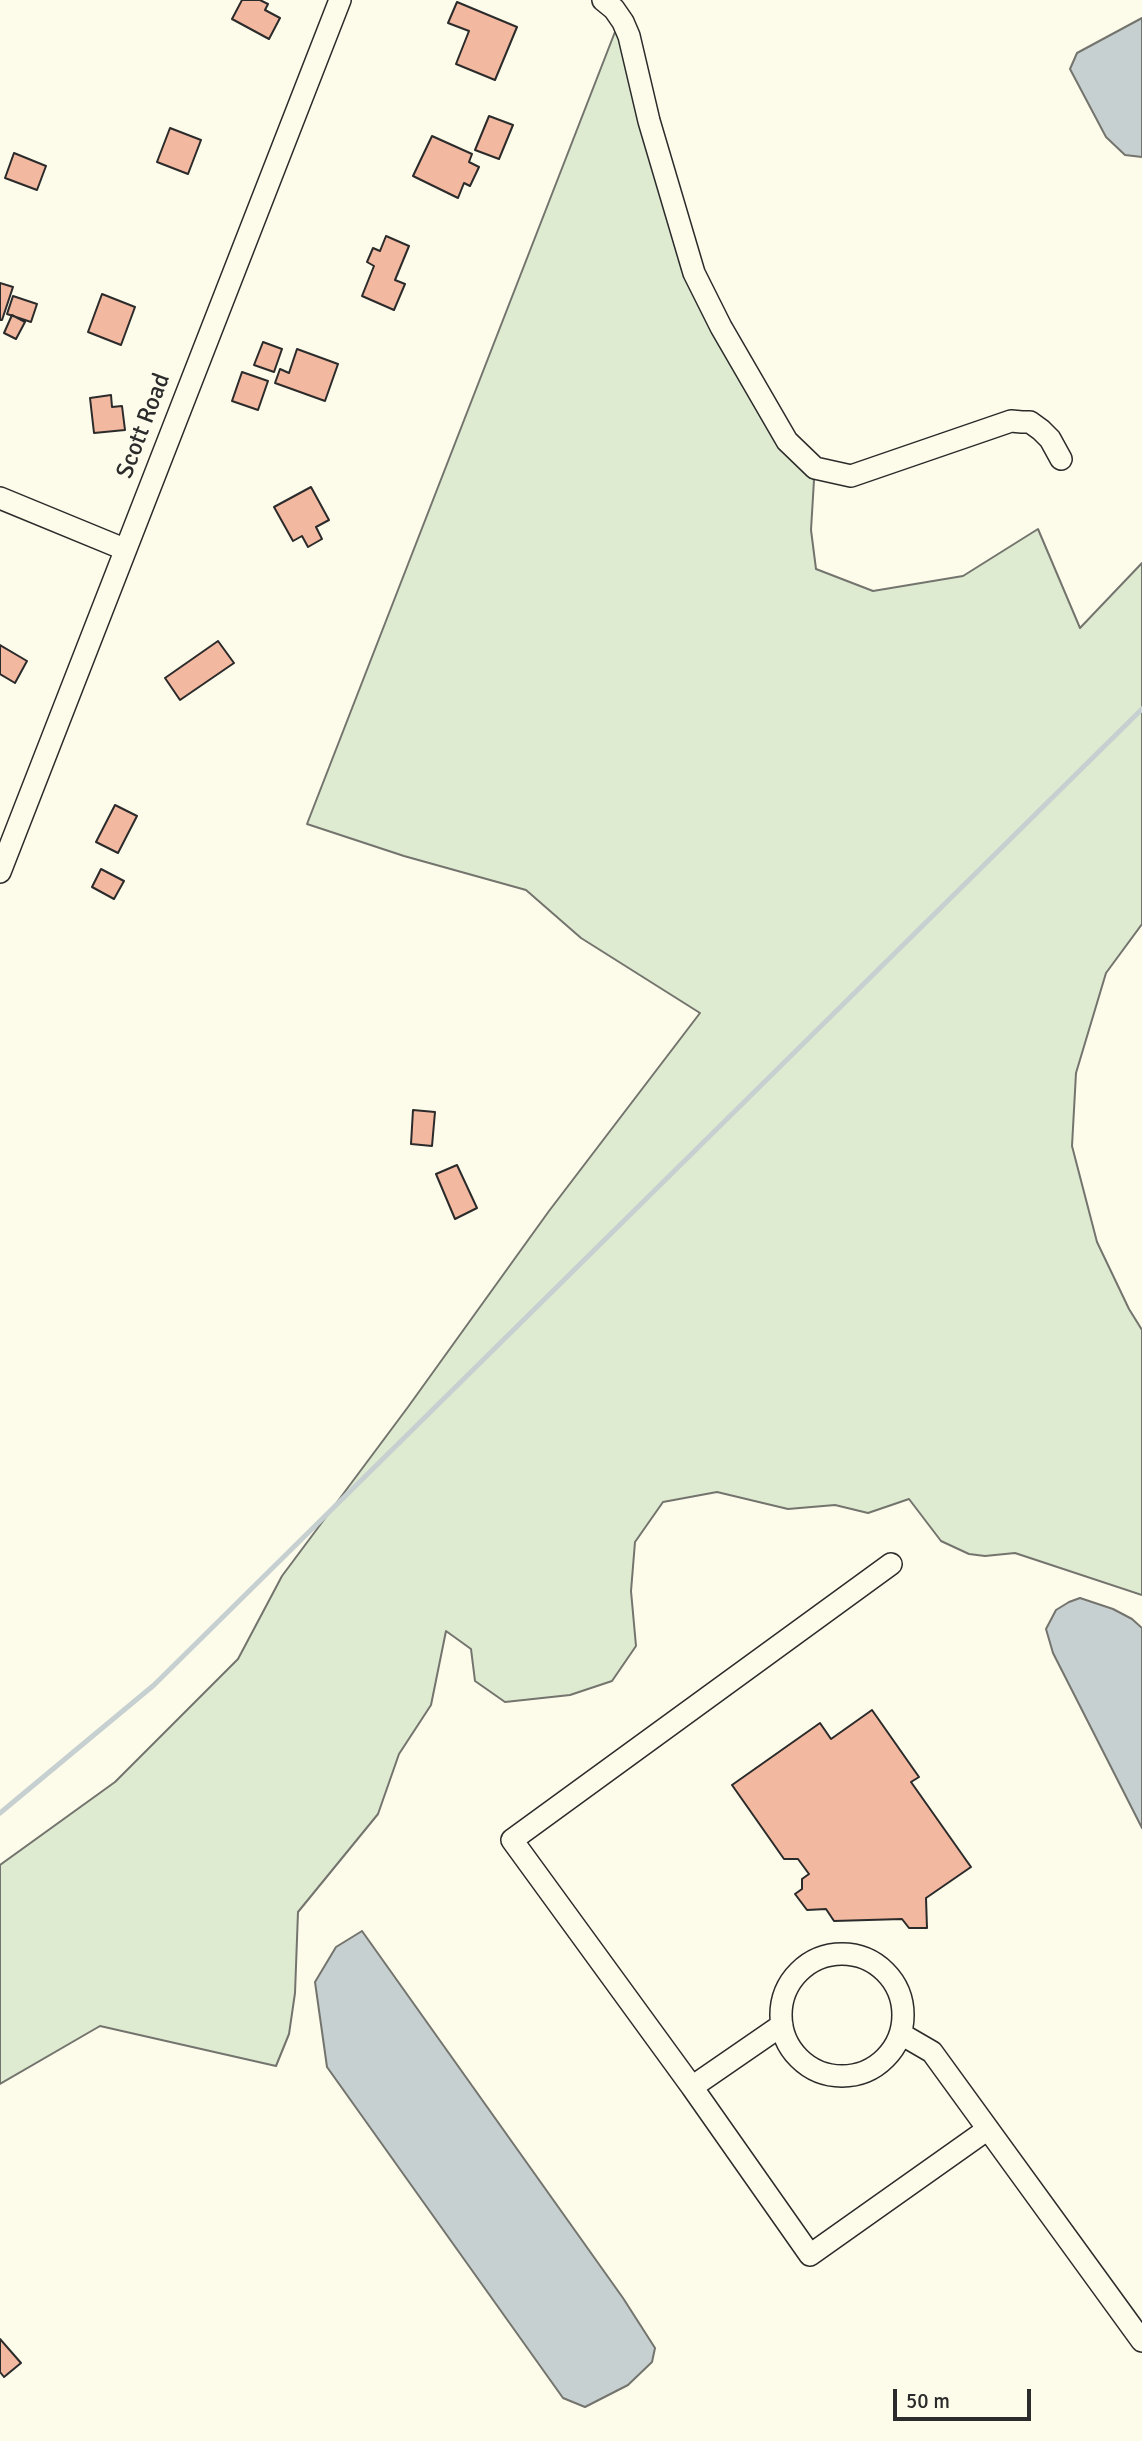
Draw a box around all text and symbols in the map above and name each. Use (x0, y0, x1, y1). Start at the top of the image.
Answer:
street label: Scott Road (111, 369, 177, 483)
scale bar (897, 2374, 1035, 2418)
text: 50 m (906, 2388, 950, 2414)

